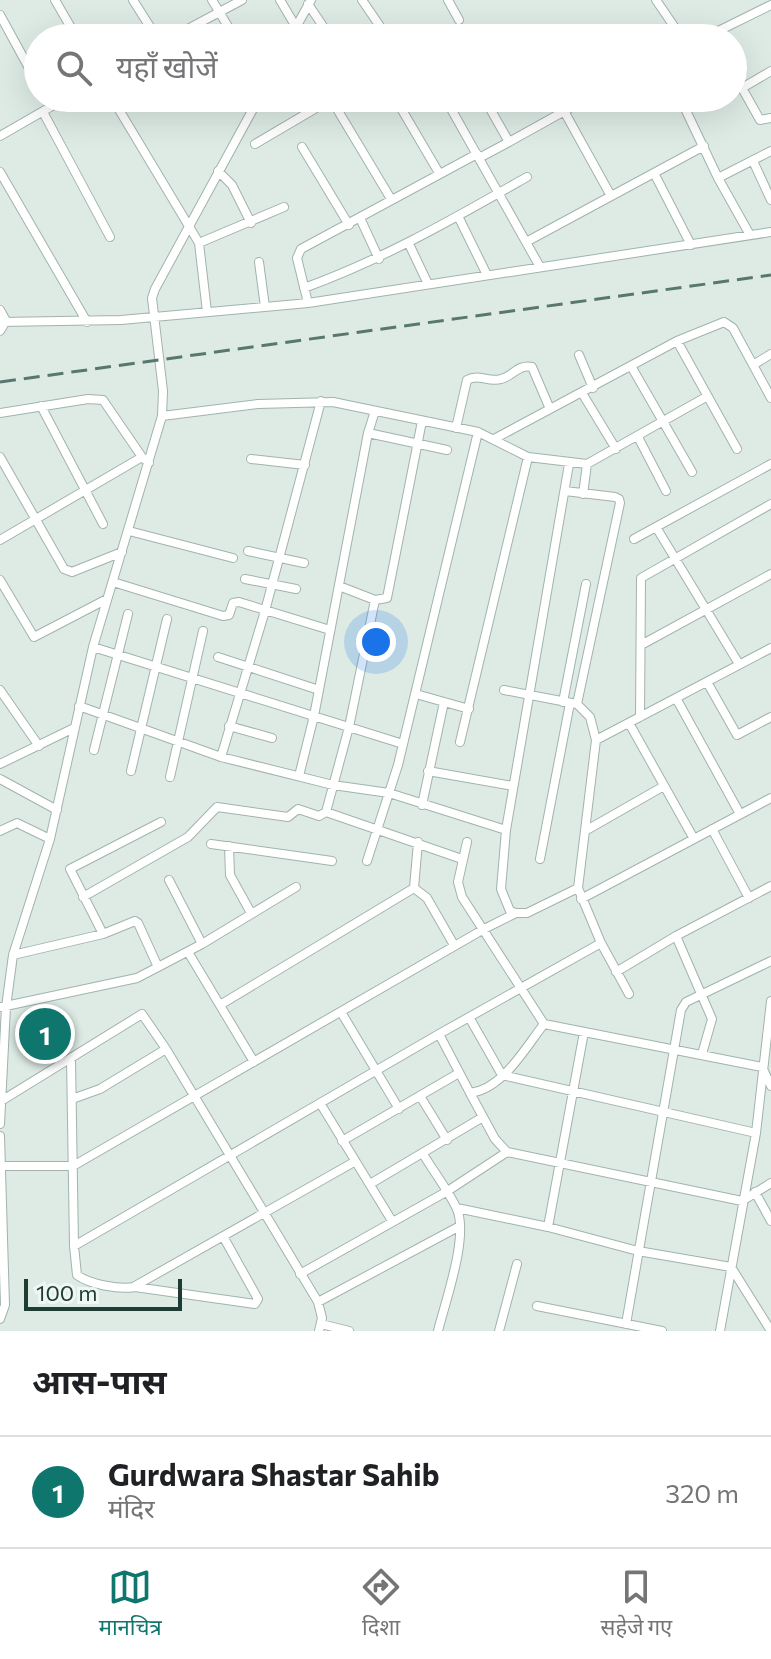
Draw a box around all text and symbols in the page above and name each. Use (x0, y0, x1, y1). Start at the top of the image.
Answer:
search box (24, 24, 747, 112)
icon: search (52, 46, 96, 90)
text: यहाँ खोजें (116, 47, 217, 84)
your location (356, 622, 396, 662)
pin: 1 (19, 1004, 71, 1064)
scale bar (24, 1275, 182, 1311)
text: 100 m (36, 1279, 98, 1306)
text: आस-पास (32, 1359, 167, 1401)
text: Gurdwara Shastar Sahib (108, 1455, 439, 1492)
text: 1 (52, 1477, 64, 1508)
text: 320 m (665, 1477, 739, 1508)
text: मंदिर (108, 1492, 155, 1523)
tab: मानचित्र (99, 1565, 162, 1644)
tab: दिशा (359, 1565, 403, 1644)
tab: सहेजे गए (601, 1565, 672, 1644)

